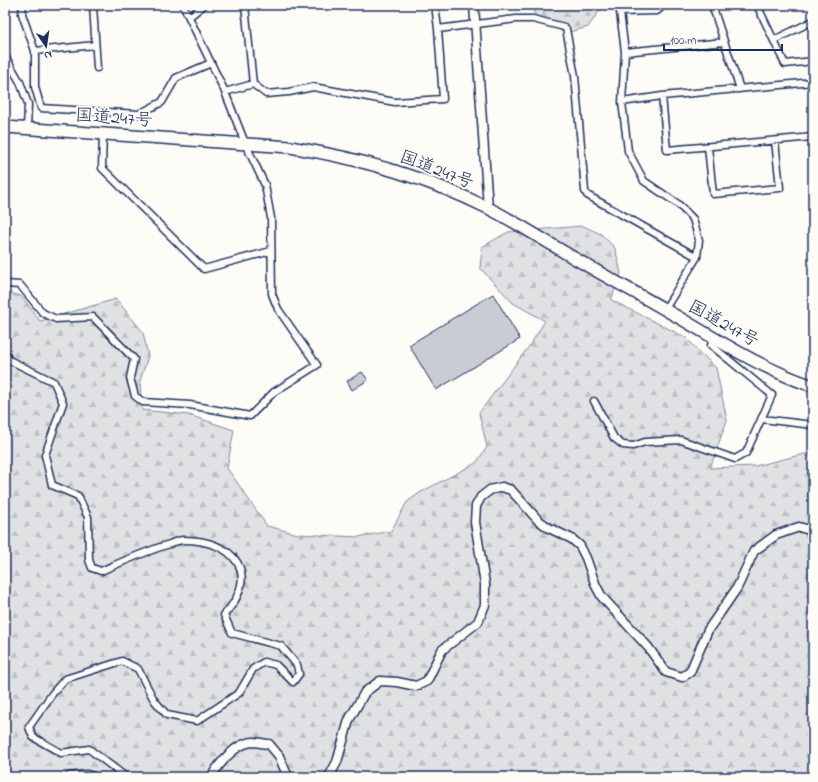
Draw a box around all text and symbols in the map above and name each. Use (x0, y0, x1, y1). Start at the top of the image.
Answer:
north arrow (26, 26, 66, 66)
scale bar (664, 26, 782, 52)
text: 100 m (670, 32, 697, 50)
text: N (43, 46, 53, 63)
street label: 国道247号 (74, 103, 154, 135)
street label: 国道247号 (395, 145, 477, 197)
street label: 国道247号 (683, 295, 763, 355)

